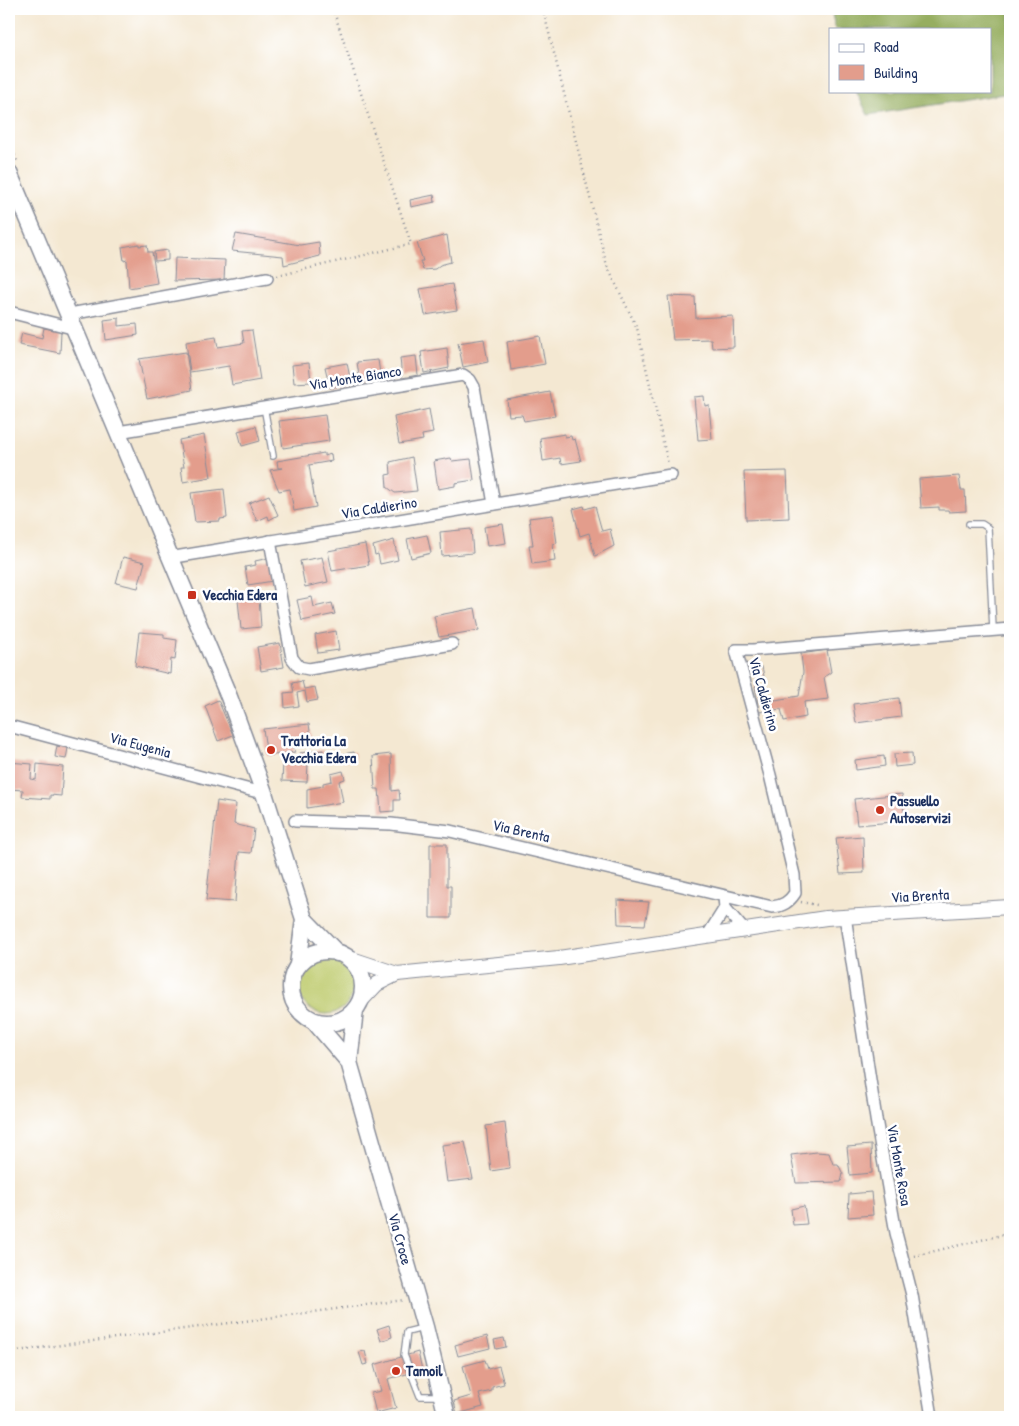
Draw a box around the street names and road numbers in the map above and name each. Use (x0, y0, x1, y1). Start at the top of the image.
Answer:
street label: Via Monte Bianco (307, 360, 402, 395)
street label: Via Caldierino (340, 491, 418, 524)
street label: Via Caldierino (744, 654, 785, 733)
street label: Via Eugenia (107, 726, 173, 763)
street label: Via Brenta (490, 814, 552, 847)
street label: Via Brenta (890, 883, 950, 908)
street label: Via Monte Rosa (882, 1123, 917, 1207)
street label: Via Croce (383, 1211, 417, 1267)

